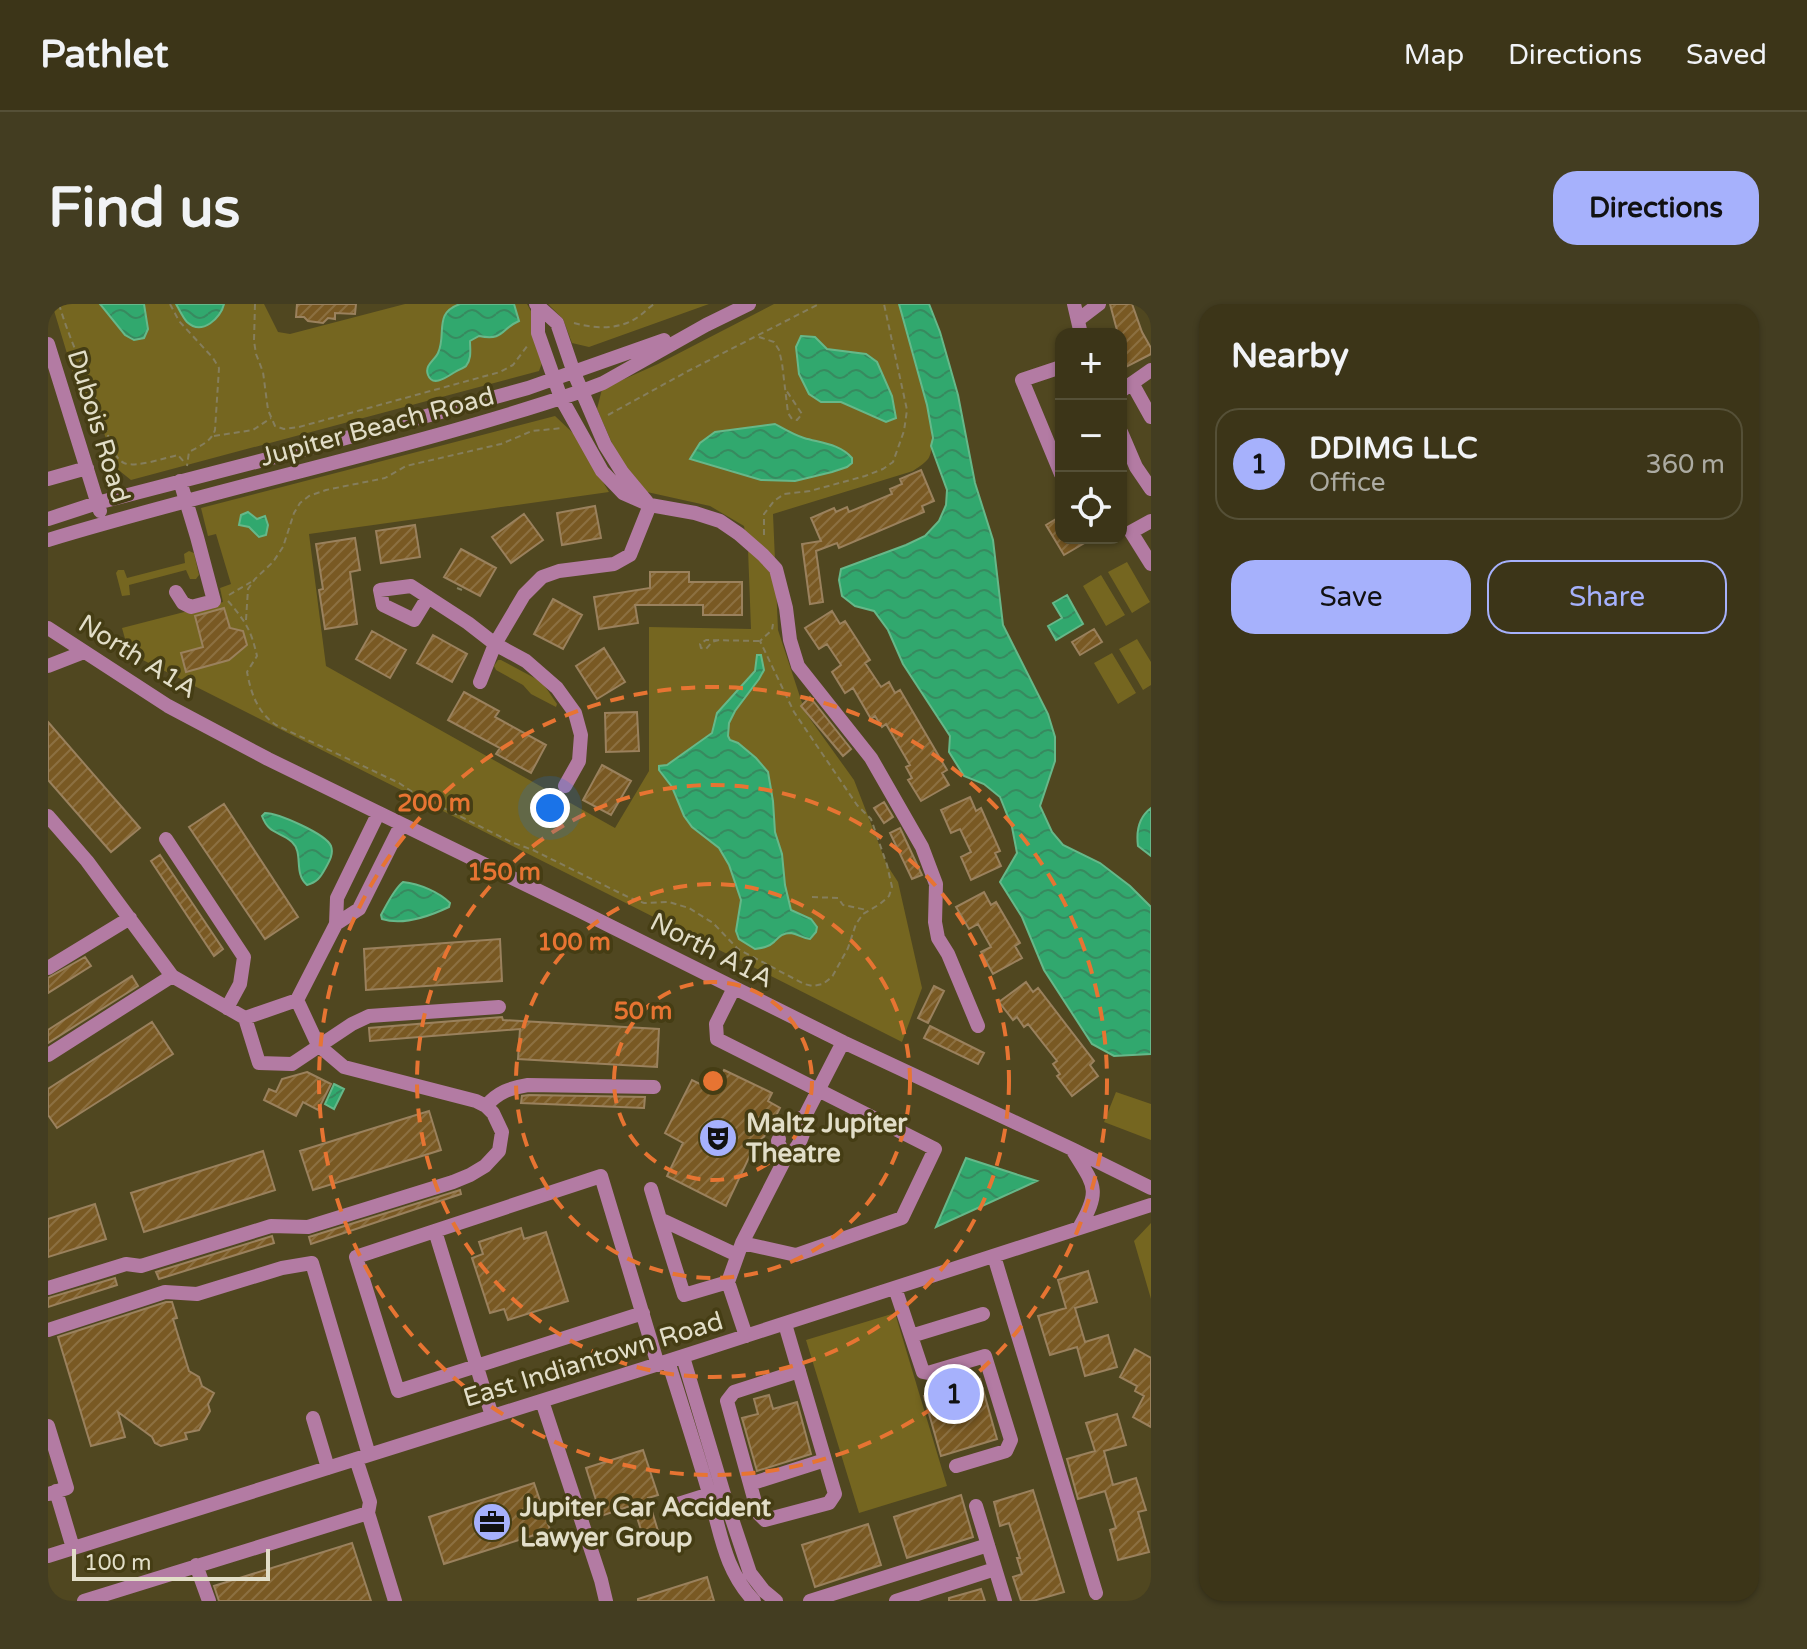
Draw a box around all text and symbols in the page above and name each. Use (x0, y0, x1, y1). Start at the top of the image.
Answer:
text: Pathlet (40, 32, 169, 78)
text: Map (1404, 38, 1464, 72)
text: Directions (1508, 38, 1642, 72)
text: Saved (1686, 38, 1767, 72)
button: Directions (1553, 171, 1759, 245)
text: Find us (48, 175, 240, 242)
map controls (1055, 328, 1127, 544)
button: + (1055, 328, 1127, 400)
text: Nearby (1231, 336, 1349, 377)
street label: Dubois Road (61, 346, 137, 506)
street label: Jupiter Beach Road (257, 380, 498, 473)
button: − (1055, 400, 1127, 472)
text: DDIMG LLC (1309, 430, 1478, 467)
text: 1 (1251, 449, 1267, 480)
text: 360 m (1645, 449, 1725, 480)
text: Office (1309, 467, 1385, 498)
button: locate (1055, 472, 1127, 544)
button: Save (1231, 560, 1471, 634)
button: Share (1487, 560, 1727, 634)
street label: North A1A (73, 608, 203, 705)
your location (530, 788, 570, 828)
text: 200 m (397, 789, 471, 818)
text: 150 m (467, 858, 541, 887)
street label: North A1A (645, 906, 778, 995)
text: 100 m (537, 928, 611, 957)
text: 50 m (614, 997, 672, 1026)
centre of rings (699, 1067, 727, 1095)
place label: Maltz Jupiter Theatre (745, 1108, 908, 1169)
theatre icon: Maltz Jupiter Theatre (697, 1117, 739, 1159)
street label: East Indiantown Road (460, 1305, 727, 1414)
pin: 1 (928, 1364, 980, 1424)
place label: Jupiter Car Accident Lawyer Group (519, 1492, 771, 1553)
office icon: Jupiter Car Accident Lawyer Group (471, 1501, 513, 1543)
scale bar (72, 1545, 270, 1581)
text: 100 m (84, 1550, 151, 1576)

